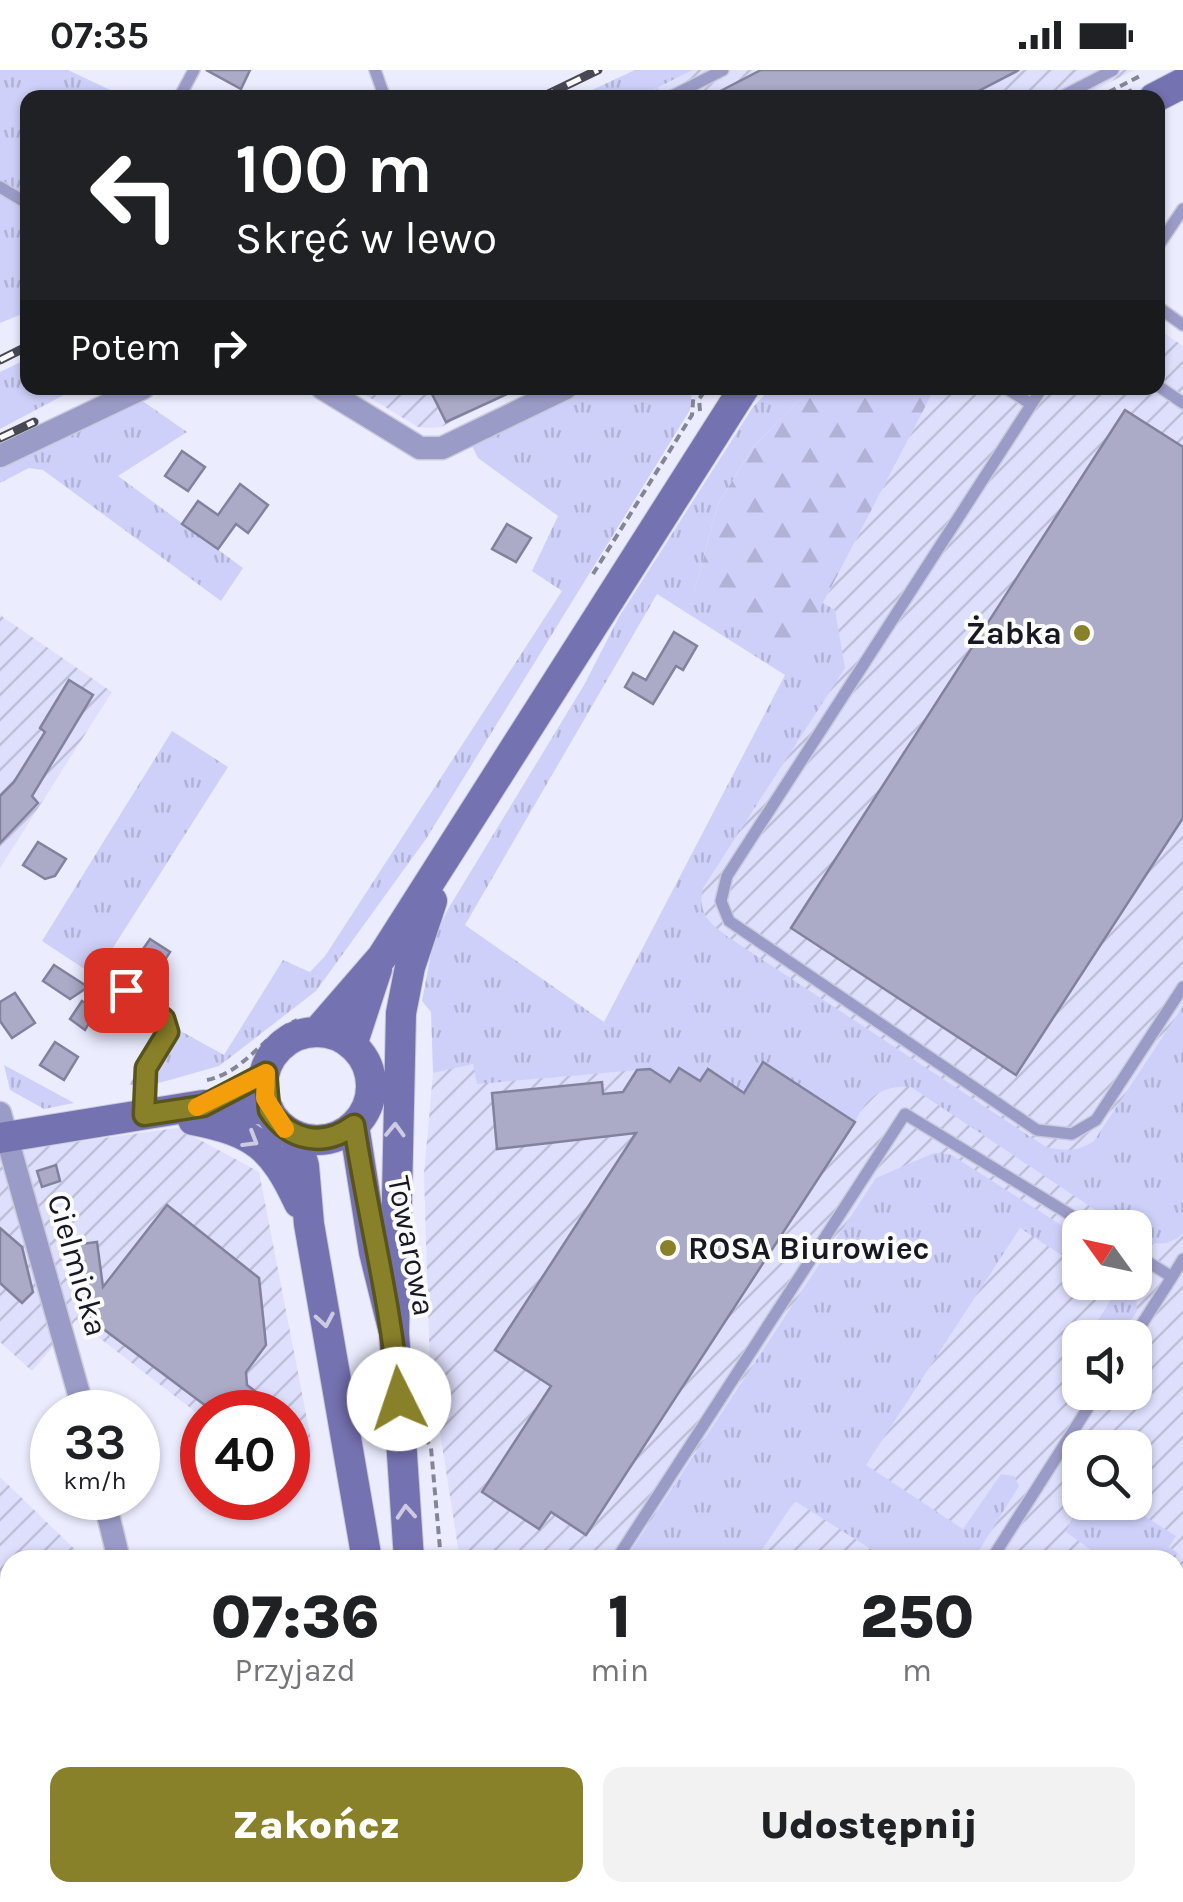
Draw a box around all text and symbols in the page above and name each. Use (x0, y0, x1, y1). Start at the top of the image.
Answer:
text: 07:35 (50, 13, 149, 58)
text: 100 m (235, 128, 433, 210)
icon: left (70, 130, 200, 260)
text: Skręć w lewo (235, 212, 497, 264)
icon: right (201, 320, 256, 375)
text: Potem (70, 325, 181, 370)
place label: Żabka (966, 615, 1062, 652)
marker: Żabka (1071, 622, 1093, 644)
pin (84, 948, 169, 1033)
icon: arrive (99, 963, 154, 1018)
one-way arrow (385, 1122, 406, 1138)
one-way arrow (240, 1128, 258, 1147)
street label: Towarowa (380, 1173, 443, 1319)
street label: Cielmicka (40, 1190, 115, 1340)
north arrow (1062, 1210, 1152, 1300)
map controls (1062, 1210, 1152, 1520)
place label: ROSA Biurowiec (688, 1230, 930, 1267)
marker: ROSA Biurowiec (657, 1237, 679, 1259)
one-way arrow (314, 1312, 335, 1328)
button: sound (1062, 1320, 1152, 1410)
position arrow (347, 1347, 451, 1451)
speed limit sign: 40 (180, 1390, 310, 1520)
text: 33 (64, 1413, 126, 1472)
button: search (1062, 1430, 1152, 1520)
text: km/h (63, 1466, 127, 1495)
one-way arrow (396, 1504, 417, 1520)
text: 07:36 (211, 1582, 379, 1652)
text: 1 (608, 1582, 631, 1652)
text: 250 (860, 1582, 974, 1652)
text: Przyjazd (235, 1652, 356, 1689)
text: min (590, 1652, 649, 1689)
text: m (902, 1652, 932, 1689)
button: Zakończ (50, 1767, 583, 1882)
button: Udostępnij (603, 1767, 1135, 1882)

